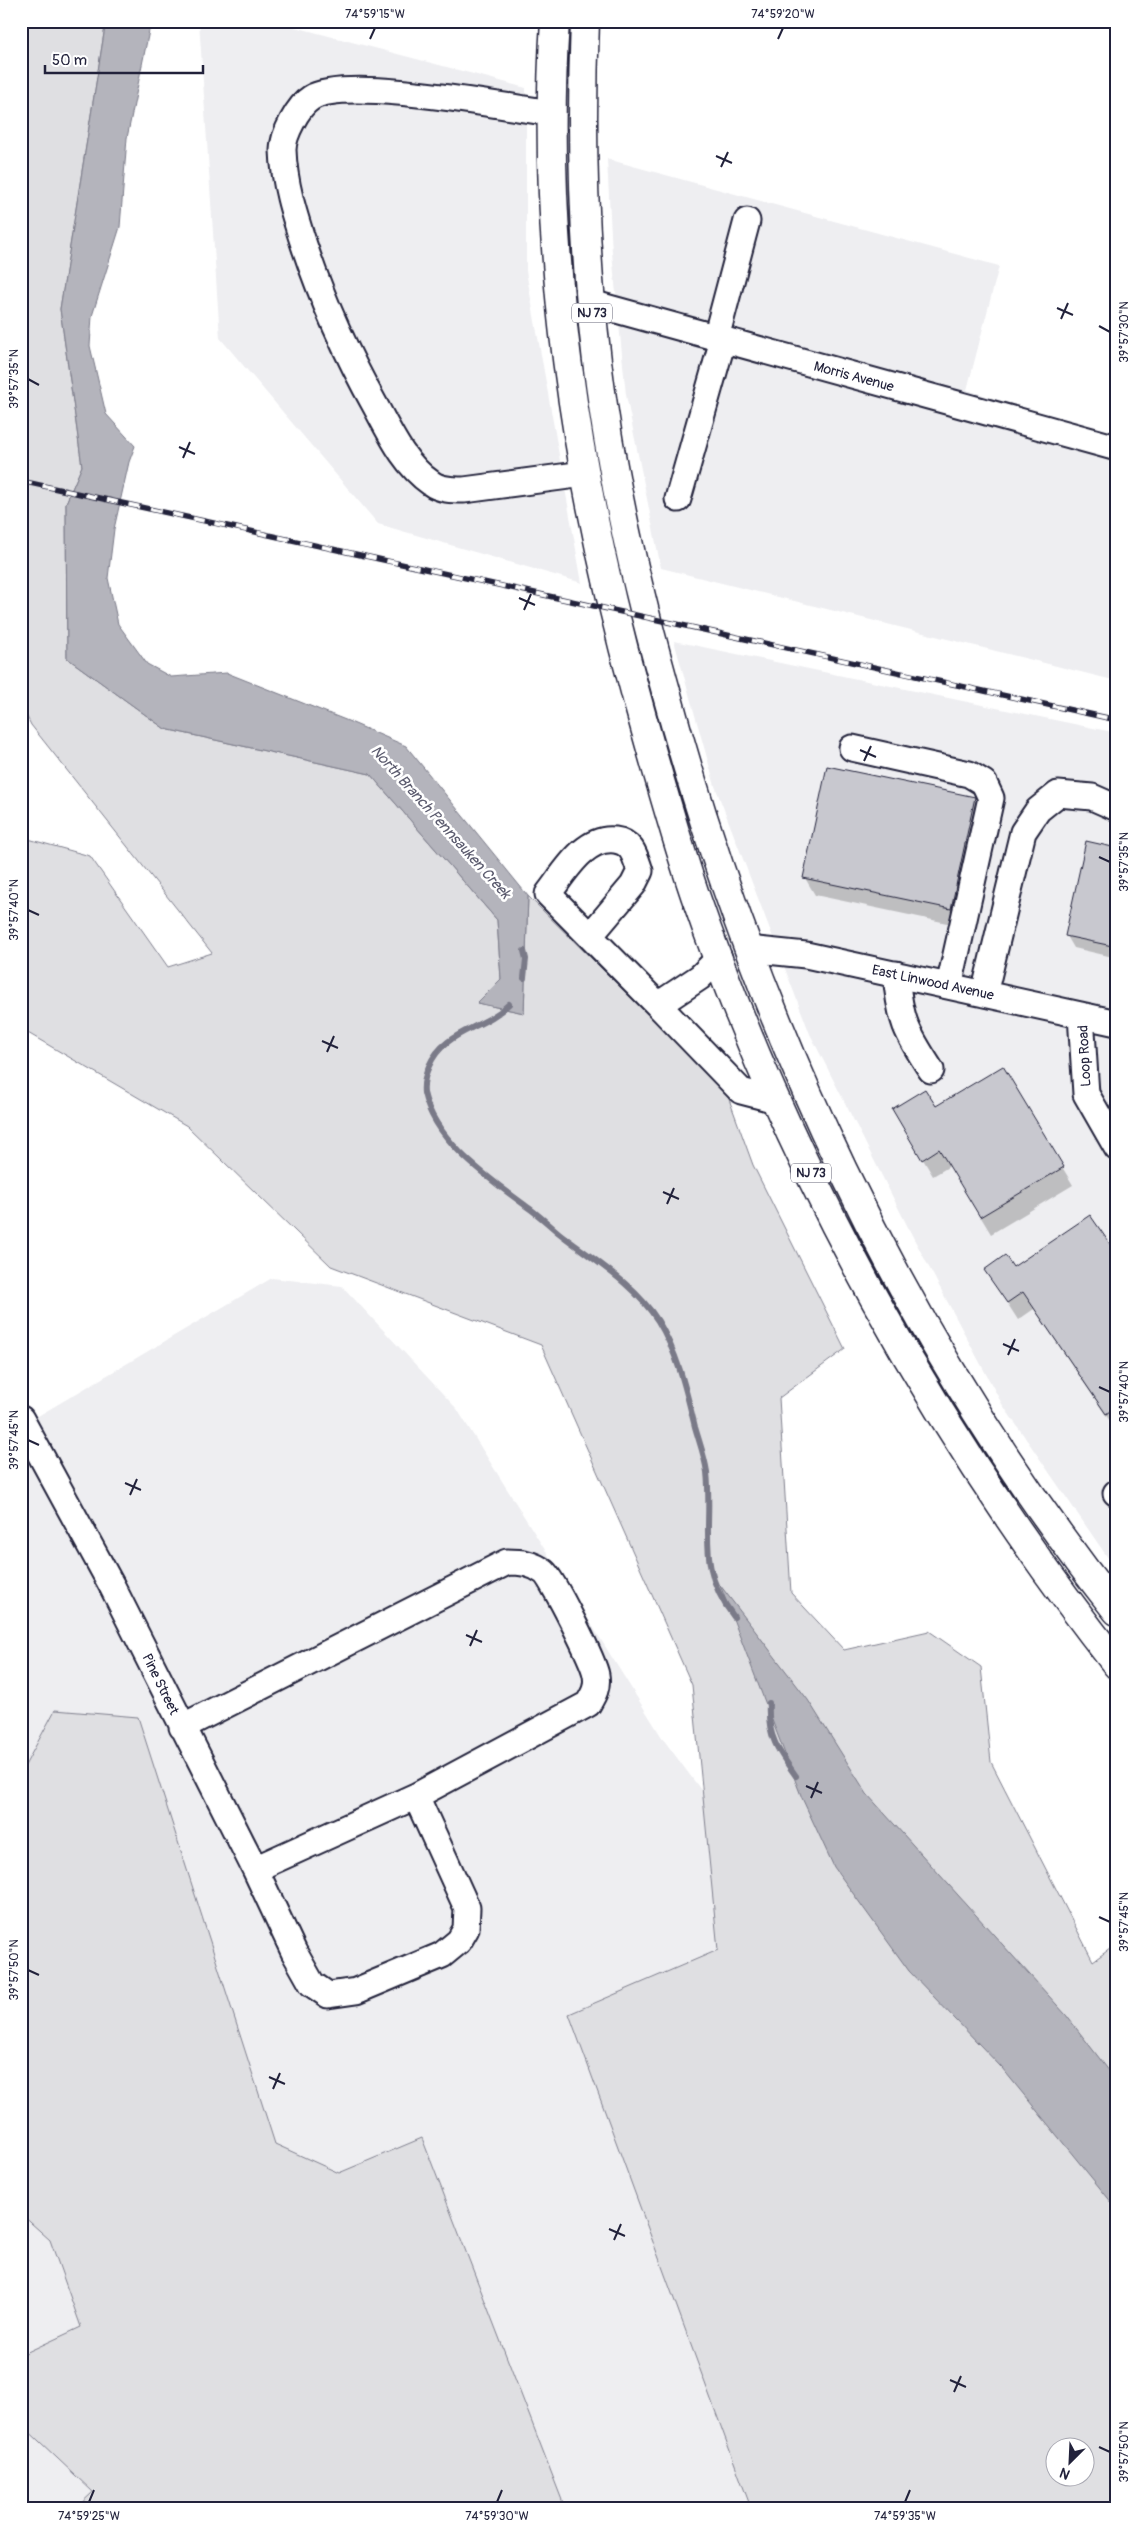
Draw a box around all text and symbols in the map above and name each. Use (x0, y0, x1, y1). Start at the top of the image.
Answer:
text: 74°59'15"W (345, 7, 405, 22)
text: 74°59'20"W (751, 7, 815, 22)
scale bar (45, 42, 202, 74)
text: 50 m (52, 51, 87, 70)
text: 39°57'30"N (1117, 301, 1132, 363)
road number: NJ 73 (572, 304, 612, 322)
text: 39°57'35"N (7, 349, 22, 409)
street label: Morris Avenue (812, 358, 896, 395)
water label: North Branch Pennsauken Creek (367, 742, 516, 904)
text: 39°57'35"N (1117, 832, 1132, 892)
text: 39°57'40"N (7, 879, 22, 941)
street label: East Linwood Avenue (870, 961, 996, 1004)
street label: Loop Road (1074, 1025, 1095, 1087)
road number: NJ 73 (791, 1164, 831, 1182)
text: 39°57'40"N (1117, 1361, 1132, 1423)
text: 39°57'45"N (7, 1410, 22, 1470)
street label: Pine Street (138, 1651, 183, 1718)
text: 39°57'45"N (1117, 1892, 1132, 1952)
text: 39°57'50"N (7, 1939, 22, 2001)
text: 39°57'50"N (1117, 2421, 1132, 2483)
north arrow (1046, 2436, 1096, 2486)
text: N (1057, 2464, 1073, 2483)
text: 74°59'25"W (58, 2509, 120, 2524)
text: 74°59'30"W (465, 2509, 529, 2524)
text: 74°59'35"W (874, 2509, 936, 2524)

